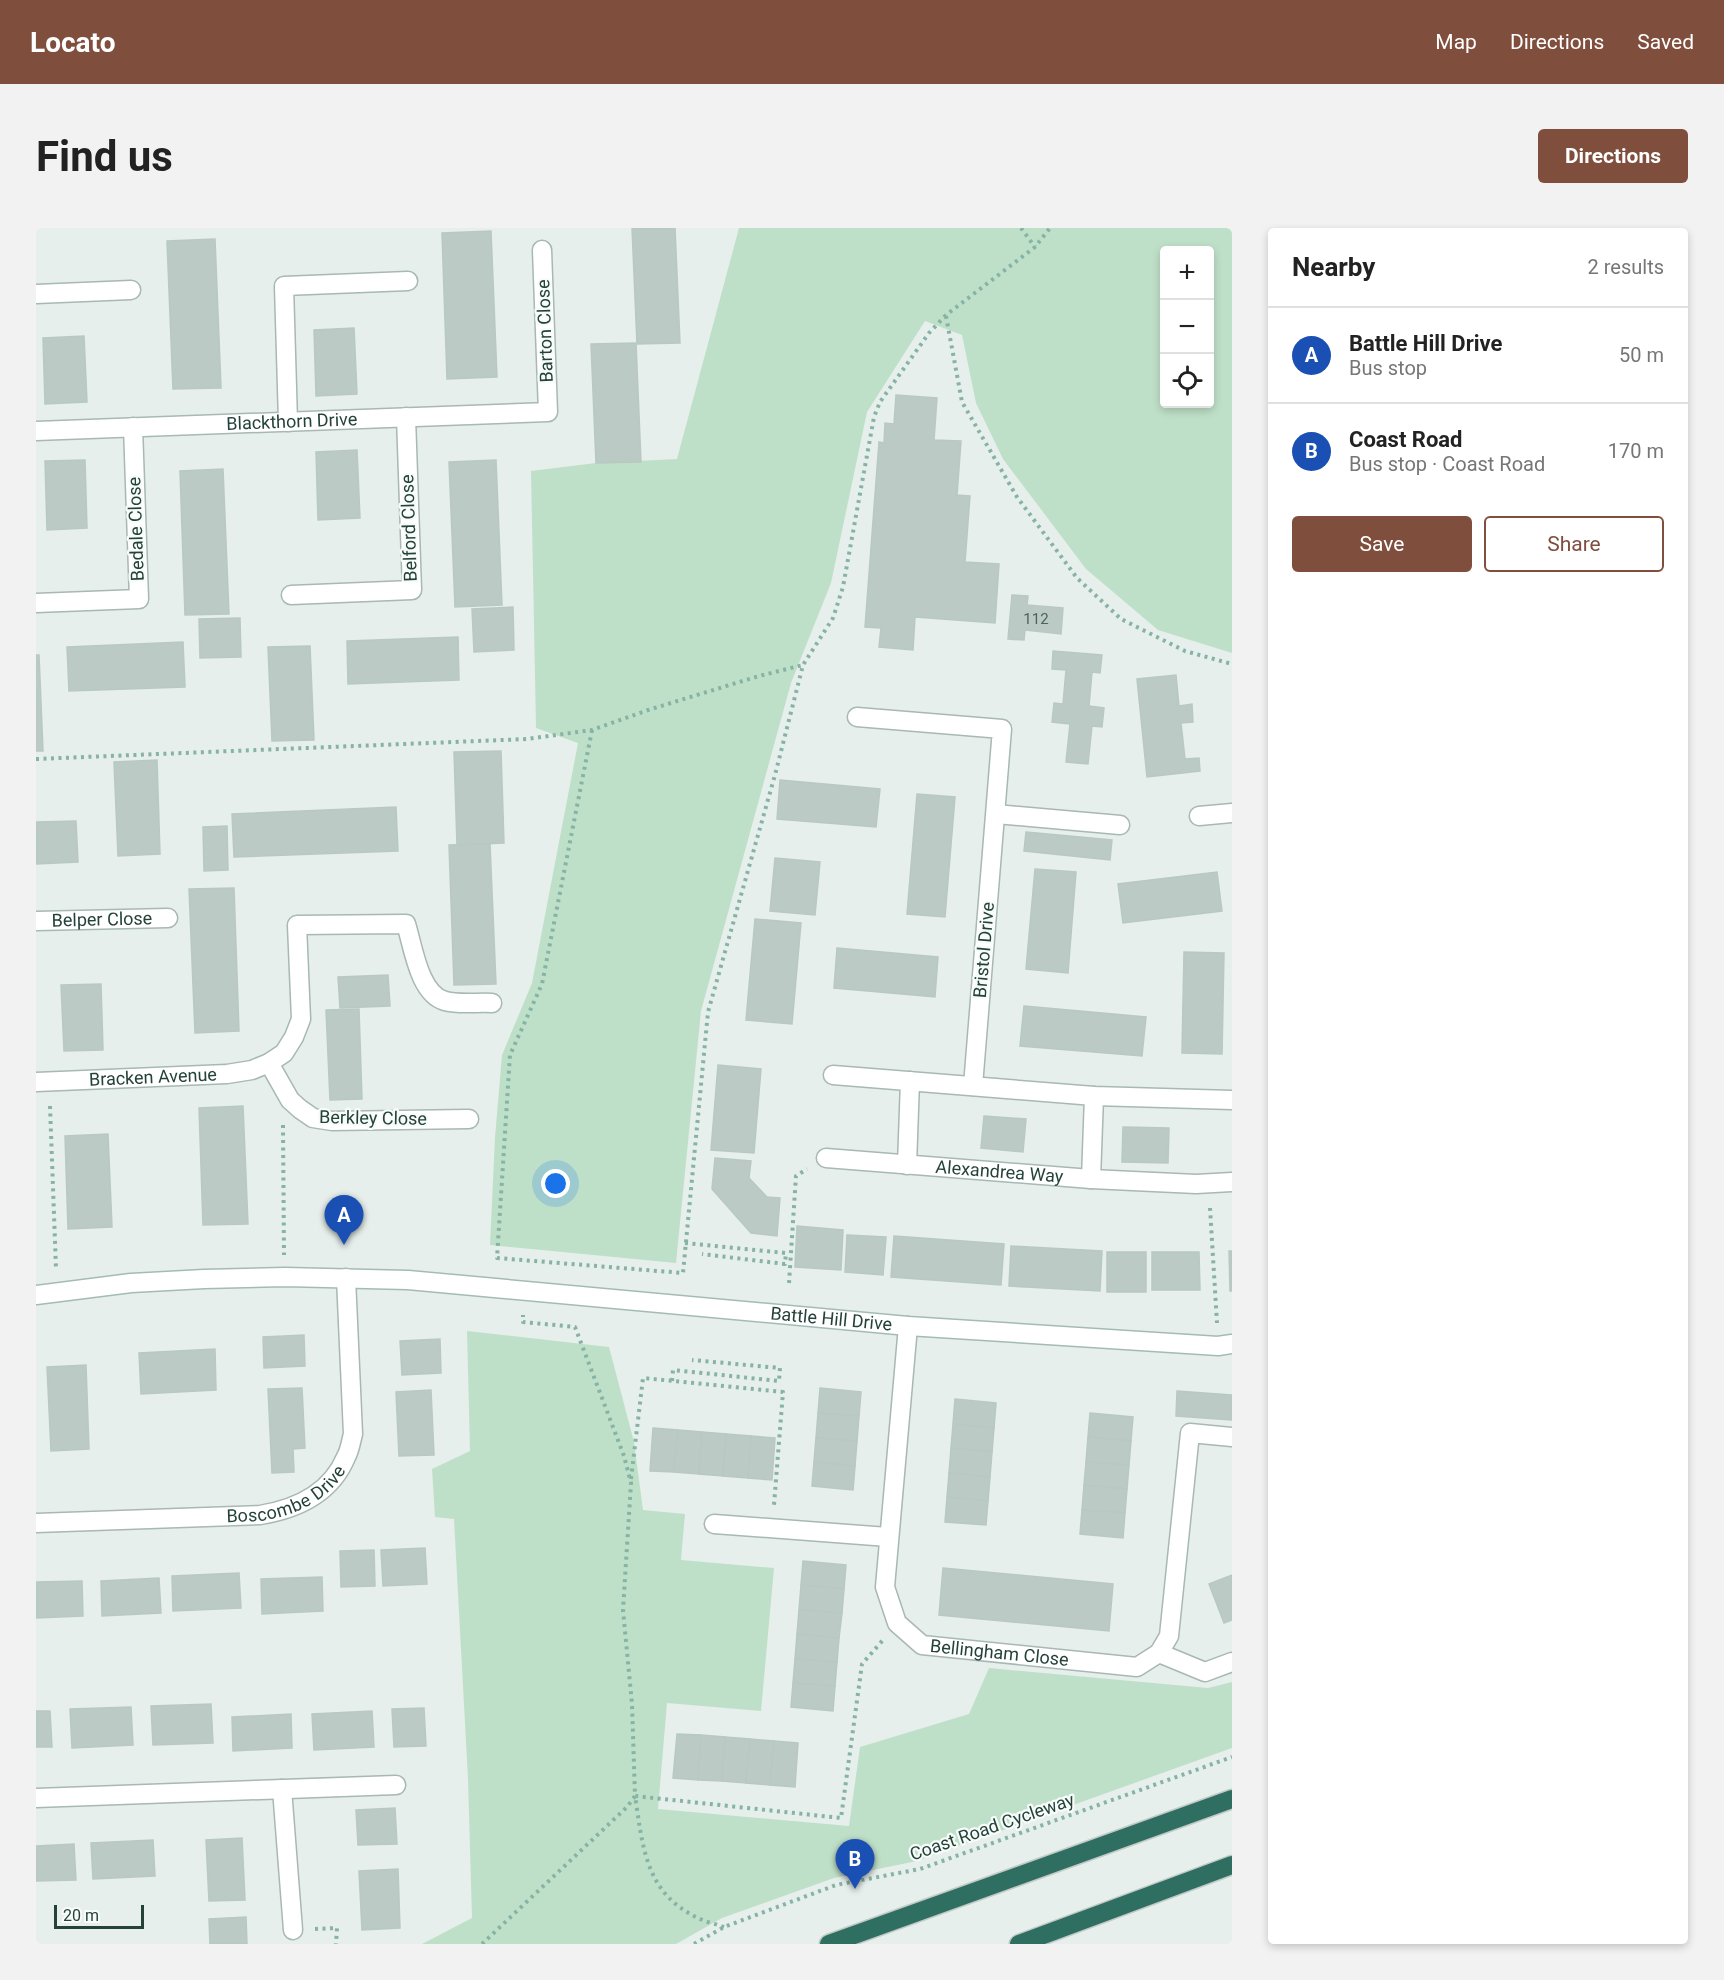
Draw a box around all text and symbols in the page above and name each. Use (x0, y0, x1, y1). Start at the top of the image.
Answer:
text: Locato (30, 26, 115, 59)
text: Map (1435, 30, 1477, 54)
text: Directions (1510, 30, 1604, 54)
text: Saved (1637, 30, 1694, 54)
button: Directions (1538, 129, 1688, 183)
text: Find us (36, 132, 173, 181)
map controls (1160, 246, 1214, 408)
button: + (1160, 246, 1214, 300)
text: Nearby (1292, 252, 1375, 282)
text: 2 results (1588, 255, 1664, 279)
street label: Barton Close (532, 279, 557, 383)
button: − (1160, 300, 1214, 354)
text: Battle Hill Drive (1349, 331, 1502, 356)
text: A (1305, 343, 1318, 367)
text: 50 m (1619, 343, 1664, 367)
button: locate (1160, 354, 1214, 408)
text: Bus stop (1349, 356, 1427, 380)
street label: Blackthorn Drive (226, 408, 358, 434)
text: Coast Road (1349, 427, 1462, 452)
text: B (1305, 439, 1318, 463)
text: 170 m (1608, 439, 1664, 463)
text: Bus stop · Coast Road (1349, 452, 1545, 476)
street label: Belford Close (396, 474, 421, 582)
street label: Bedale Close (123, 477, 148, 582)
button: Save (1292, 516, 1472, 572)
button: Share (1484, 516, 1664, 572)
house number: 112 (1023, 610, 1049, 628)
street label: Bristol Drive (969, 901, 998, 999)
street label: Belper Close (51, 907, 153, 931)
street label: Bracken Avenue (88, 1063, 217, 1090)
street label: Berkley Close (319, 1106, 427, 1129)
street label: Alexandrea Way (935, 1156, 1065, 1187)
your location (541, 1169, 570, 1198)
pin: A (324, 1196, 364, 1245)
street label: Battle Hill Drive (770, 1302, 893, 1334)
street label: Boscombe Drive (226, 1461, 349, 1526)
street label: Bellingham Close (929, 1635, 1070, 1670)
street label: Coast Road Cycleway (907, 1788, 1077, 1865)
pin: B (836, 1840, 874, 1889)
scale bar (54, 1902, 144, 1930)
text: 20 m (63, 1906, 99, 1925)

